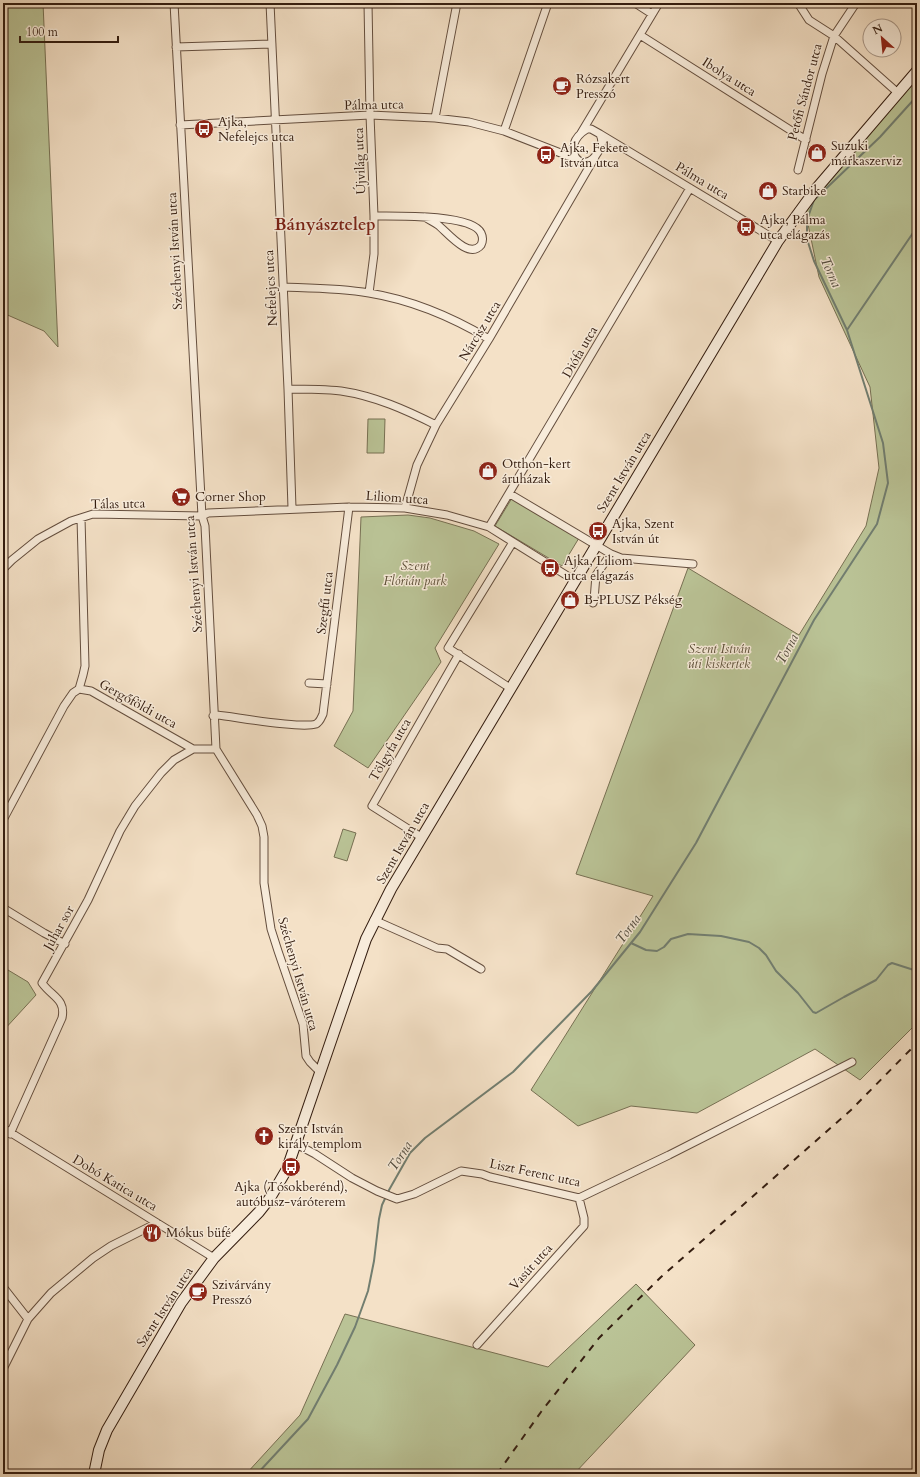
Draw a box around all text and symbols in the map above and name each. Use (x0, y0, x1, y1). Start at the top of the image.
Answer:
scale bar (20, 18, 118, 44)
north arrow (862, 18, 902, 58)
text: N (870, 20, 886, 38)
text: 100 m (26, 24, 59, 40)
street label: Petőfi Sándor utca (783, 41, 827, 143)
street label: Ibolya utca (699, 53, 760, 101)
place label: Rózsakert Presszó (576, 70, 630, 103)
cafe icon: Rózsakert Presszó (551, 75, 573, 97)
street label: Pálma utca (344, 95, 404, 115)
place label: Ajka, Nefelejcs utca (218, 113, 295, 146)
bus stop icon: Ajka, Nefelejcs utca (193, 118, 215, 140)
street label: Újvilág utca (350, 127, 370, 195)
place label: Suzuki márkaszerviz (831, 137, 902, 170)
place label: Ajka, Fekete István utca (560, 139, 629, 172)
shop icon: Suzuki márkaszerviz (806, 142, 828, 164)
bus stop icon: Ajka, Fekete István utca (535, 144, 557, 166)
street label: Pálma utca (672, 158, 732, 204)
shop icon: Starbike (757, 180, 779, 202)
place label: Starbike (782, 182, 827, 200)
street label: Széchenyi István utca (163, 192, 187, 310)
place label: Ajka, Pálma utca elágazás (760, 211, 830, 244)
district label: Bányásztelep (274, 213, 376, 236)
bus stop icon: Ajka, Pálma utca elágazás (735, 216, 757, 238)
street label: Nefelejcs utca (260, 249, 282, 327)
water label: Torna (816, 253, 846, 291)
street label: Nárcisz utca (455, 297, 505, 365)
street label: Diófa utca (558, 322, 602, 381)
street label: Szent István utca (593, 428, 656, 516)
place label: Otthon-kert áruházak (502, 455, 571, 488)
shop icon: Otthon-kert áruházak (477, 460, 499, 482)
supermarket icon: Corner Shop (170, 486, 192, 508)
street label: Liliom utca (365, 487, 429, 509)
place label: Corner Shop (195, 488, 266, 506)
street label: Tálas utca (90, 495, 146, 513)
street label: Széchenyi István utca (181, 514, 207, 633)
place label: Ajka, Szent István út (612, 515, 674, 548)
bus stop icon: Ajka, Szent István út (587, 520, 609, 542)
place label: Ajka, Liliom utca elágazás (564, 552, 634, 585)
park label: Szent Flórián park (383, 557, 447, 590)
bus stop icon: Ajka, Liliom utca elágazás (539, 557, 561, 579)
street label: Szegfű utca (312, 570, 338, 635)
shop icon: B-PLUSZ Pékség (559, 589, 581, 611)
place label: B-PLUSZ Pékség (584, 591, 683, 609)
water label: Torna (771, 630, 803, 668)
park label: Szent István úti kiskertek (688, 640, 751, 673)
street label: Gergőföldi utca (96, 675, 180, 733)
street label: Tölgyfa utca (365, 715, 415, 785)
street label: Szent István utca (372, 798, 434, 887)
street label: Juhar sor (38, 902, 79, 955)
water label: Torna (611, 910, 645, 948)
street label: Széchenyi István utca (273, 915, 323, 1033)
place label: Szent István király templom (278, 1120, 362, 1153)
church icon: Szent István király templom (253, 1125, 275, 1147)
water label: Torna (383, 1137, 417, 1175)
street label: Dobó Katica utca (69, 1151, 161, 1216)
street label: Liszt Ferenc utca (488, 1155, 583, 1192)
bus stop icon: Ajka (Tósokberénd), autóbusz-váróterem (280, 1156, 302, 1178)
place label: Ajka (Tósokberénd), autóbusz-váróterem (234, 1178, 348, 1211)
restaurant icon: Mókus büfé (141, 1222, 163, 1244)
place label: Mókus büfé (166, 1224, 231, 1242)
street label: Vasút utca (505, 1240, 557, 1294)
street label: Szent István utca (132, 1263, 198, 1350)
place label: Szivárvány Presszó (212, 1276, 271, 1309)
cafe icon: Szivárvány Presszó (187, 1281, 209, 1303)

